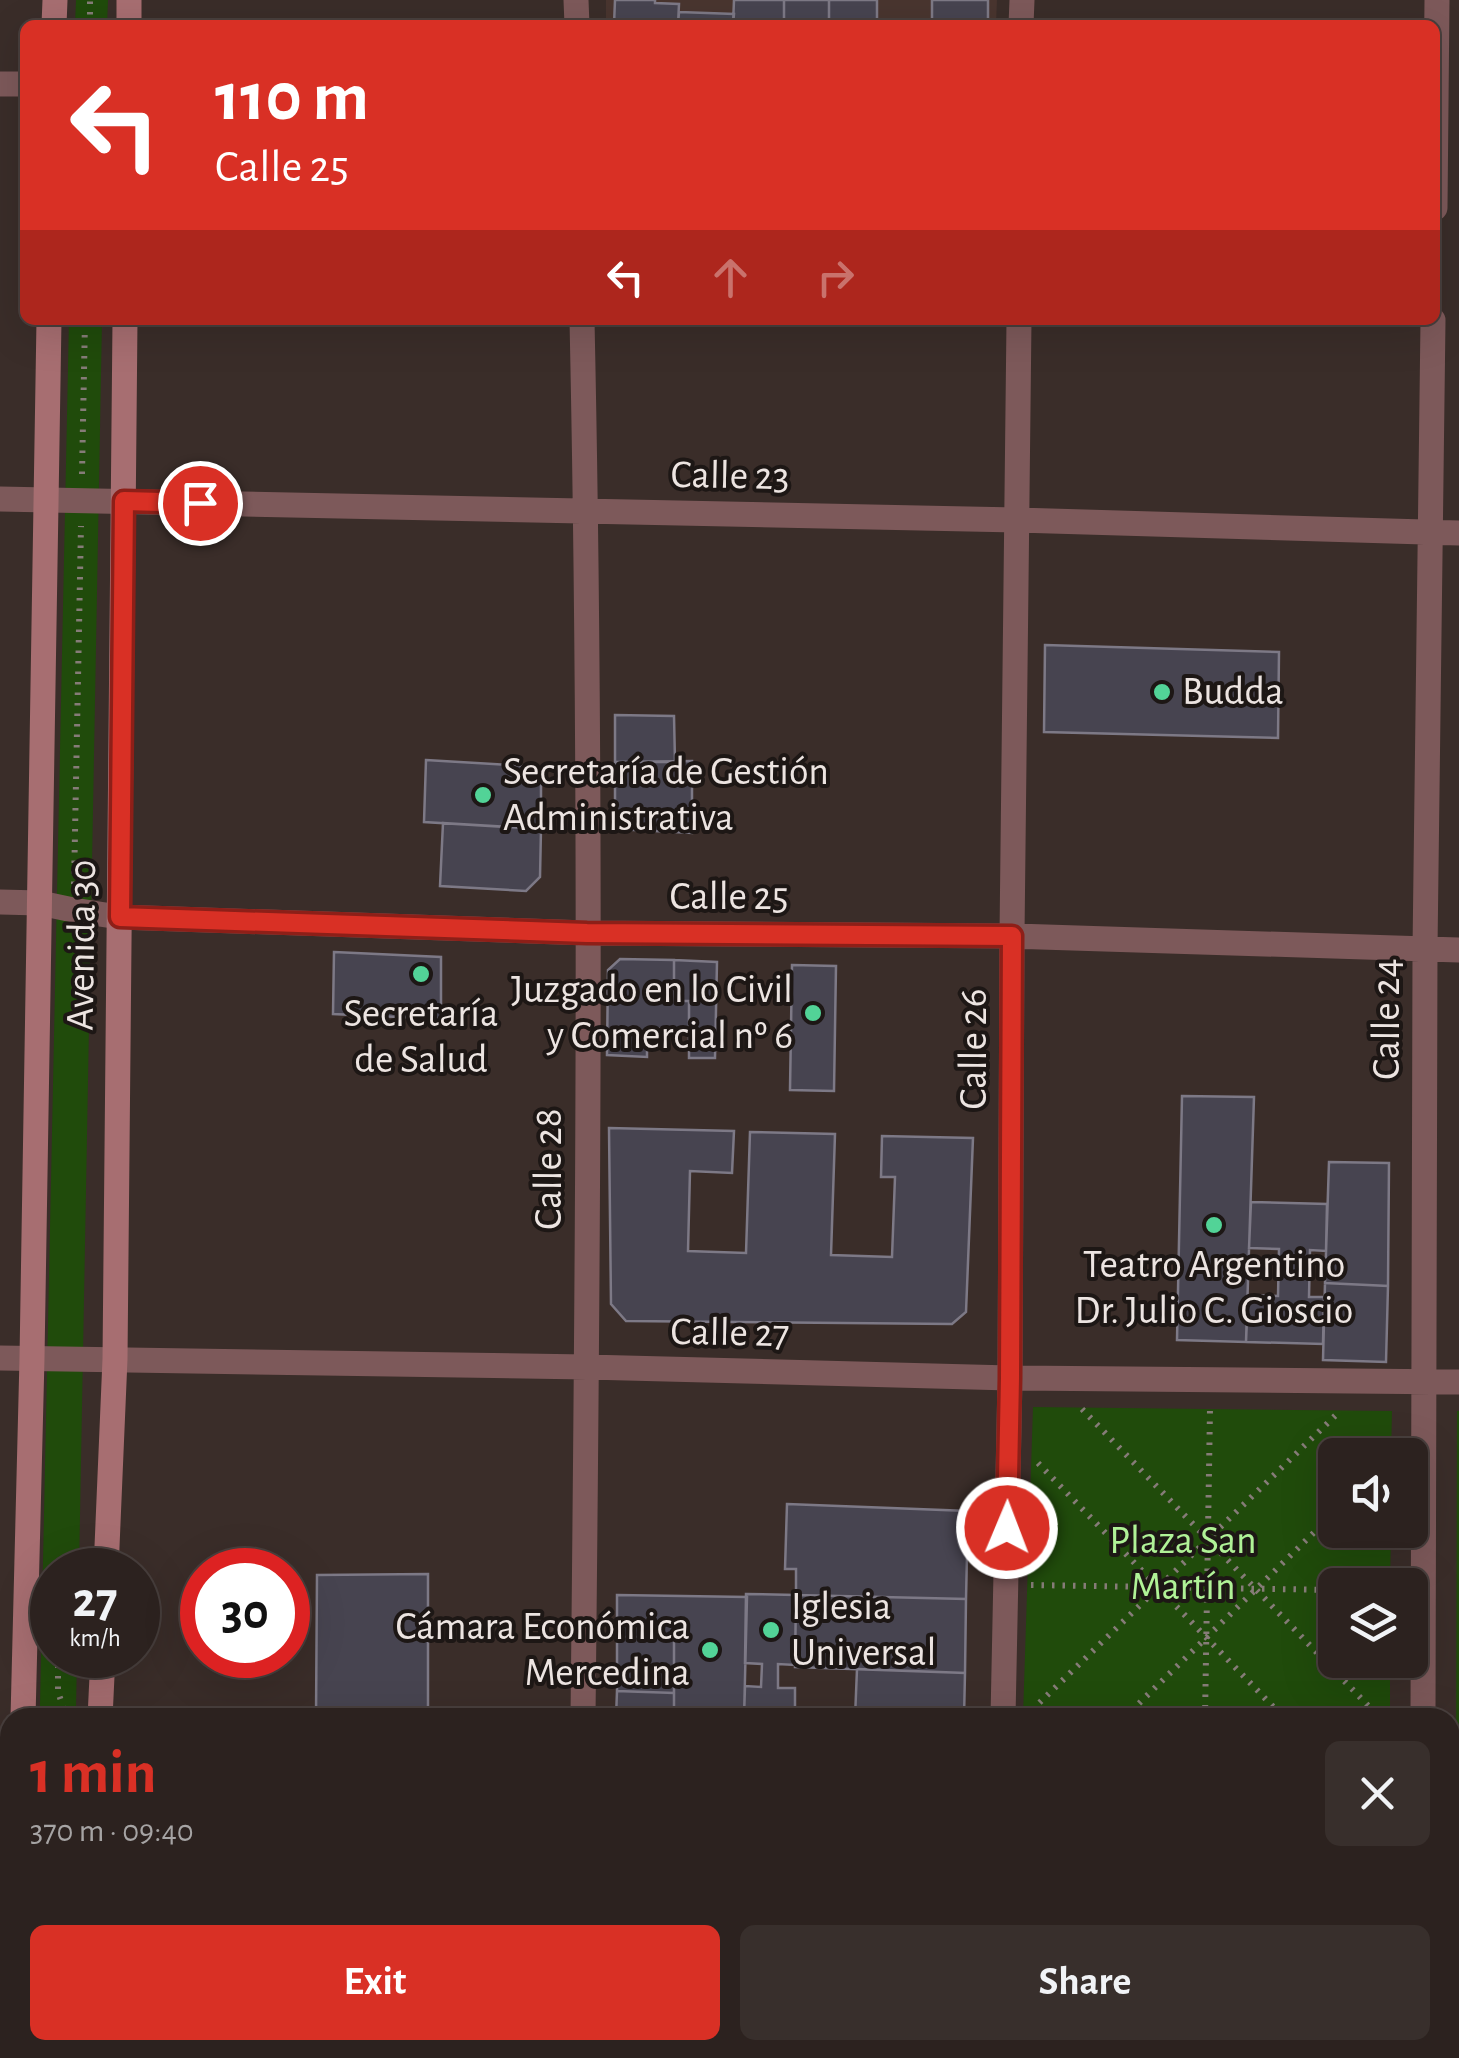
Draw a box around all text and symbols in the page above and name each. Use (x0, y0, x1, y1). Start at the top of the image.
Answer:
icon: left (50, 60, 180, 190)
text: 110 m (215, 63, 369, 133)
text: Calle 25 (215, 145, 349, 190)
icon: left (598, 250, 653, 305)
icon: ahead (703, 250, 758, 305)
icon: right (808, 250, 863, 305)
street label: Calle 23 (670, 455, 790, 497)
pin (158, 461, 243, 546)
icon: arrive (173, 476, 228, 531)
place label: Budda (1182, 672, 1284, 712)
marker: Budda (1151, 681, 1173, 703)
place label: Secretaría de Gestión Administrativa (503, 752, 829, 838)
marker: Secretaría de Gestión Administrativa (472, 784, 494, 806)
street label: Avenida 30 (61, 859, 103, 1031)
street label: Calle 25 (670, 877, 789, 917)
street label: Calle 24 (1367, 958, 1407, 1080)
marker: Secretaría de Salud (410, 963, 432, 985)
place label: Juzgado en lo Civil y Comercial nº 6 (511, 970, 793, 1056)
street label: Calle 26 (954, 988, 994, 1110)
place label: Secretaría de Salud (344, 994, 498, 1080)
marker: Juzgado en lo Civil y Comercial nº 6 (802, 1002, 824, 1024)
street label: Calle 28 (529, 1108, 569, 1230)
marker: Teatro Argentino Dr. Julio C. Gioscio (1203, 1214, 1225, 1236)
place label: Teatro Argentino Dr. Julio C. Gioscio (1075, 1245, 1353, 1331)
street label: Calle 27 (670, 1312, 790, 1354)
map controls (1318, 1438, 1428, 1678)
button: sound (1318, 1438, 1428, 1548)
position arrow (955, 1476, 1059, 1580)
park label: Plaza San Martín (1109, 1521, 1257, 1607)
speed limit sign: 30 (180, 1548, 310, 1678)
button: layers (1318, 1568, 1428, 1678)
text: 27 (72, 1576, 118, 1626)
place label: Iglesia Universal (791, 1587, 936, 1673)
place label: Cámara Económica Mercedina (396, 1607, 690, 1693)
marker: Iglesia Universal (760, 1619, 782, 1641)
text: km/h (69, 1626, 121, 1651)
marker: Cámara Económica Mercedina (699, 1639, 721, 1661)
button: close (1325, 1741, 1430, 1846)
text: 1 min (30, 1744, 156, 1804)
text: 370 m · 09:40 (30, 1815, 194, 1847)
button: Exit (30, 1925, 720, 2040)
button: Share (740, 1925, 1430, 2040)

